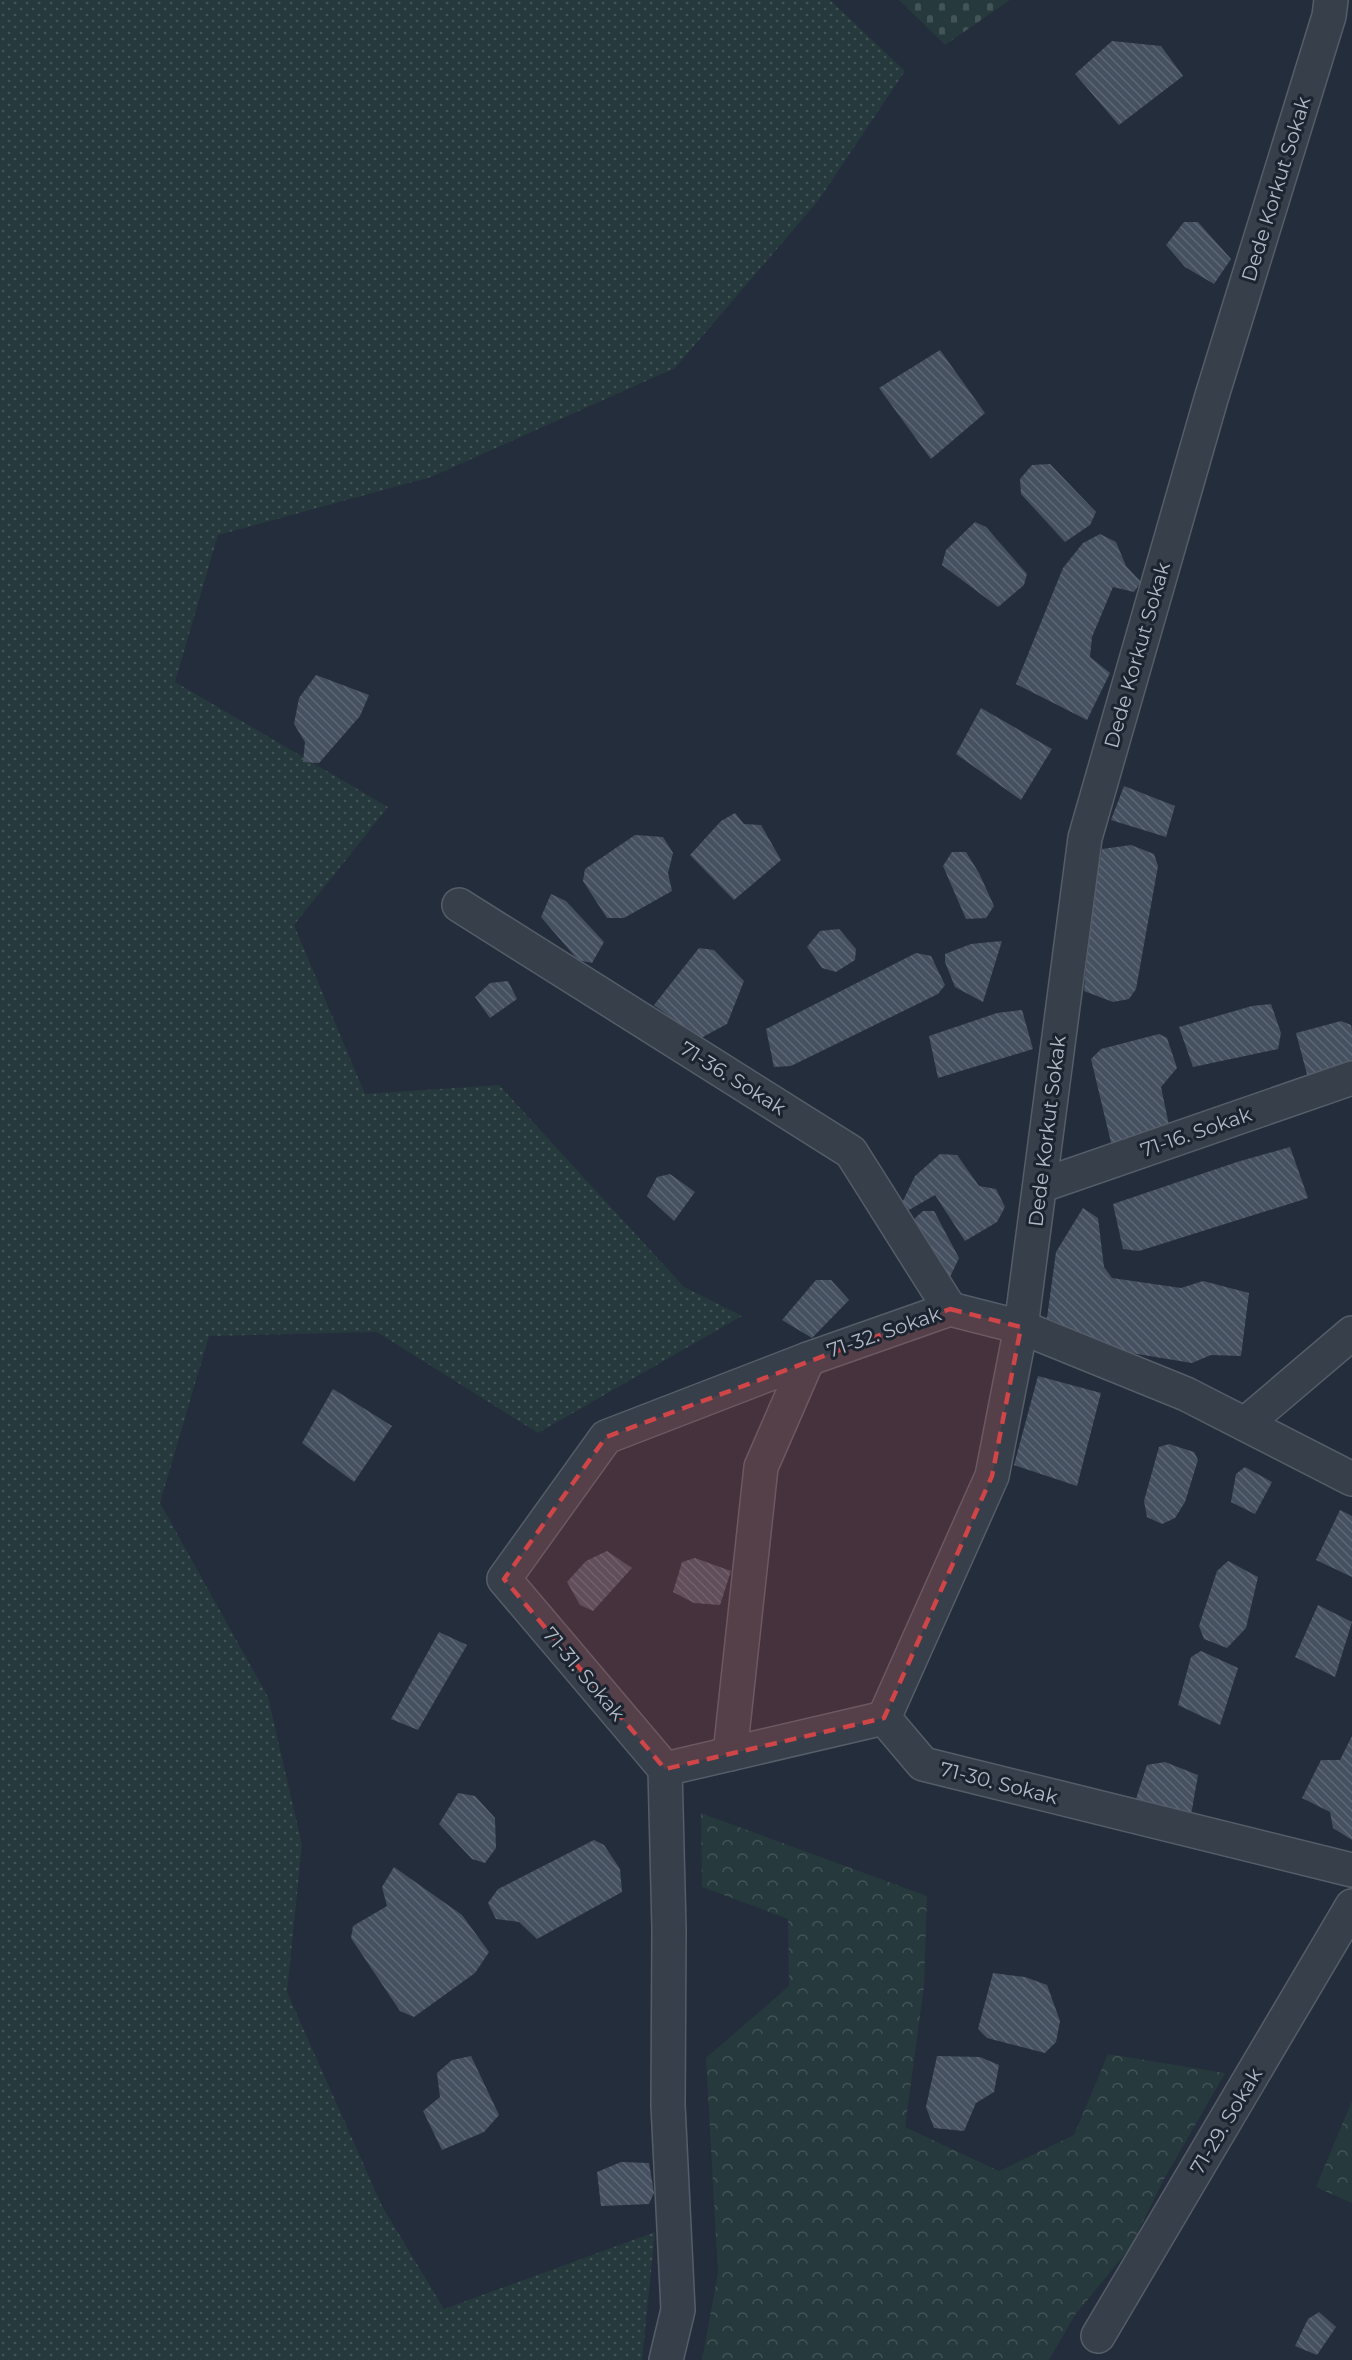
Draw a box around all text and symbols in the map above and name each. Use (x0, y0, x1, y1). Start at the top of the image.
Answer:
street label: Dede Korkut Sokak (1236, 93, 1316, 285)
street label: Dede Korkut Sokak (1099, 559, 1175, 751)
street label: Dede Korkut Sokak (1023, 1034, 1071, 1228)
street label: 71-36. Sokak (676, 1036, 790, 1120)
street label: 71-16. Sokak (1137, 1102, 1255, 1162)
street label: 71-32. Sokak (824, 1301, 944, 1363)
street label: 71-31. Sokak (538, 1622, 630, 1726)
street label: 71-30. Sokak (938, 1757, 1060, 1809)
street label: 71-29. Sokak (1185, 2063, 1267, 2179)

